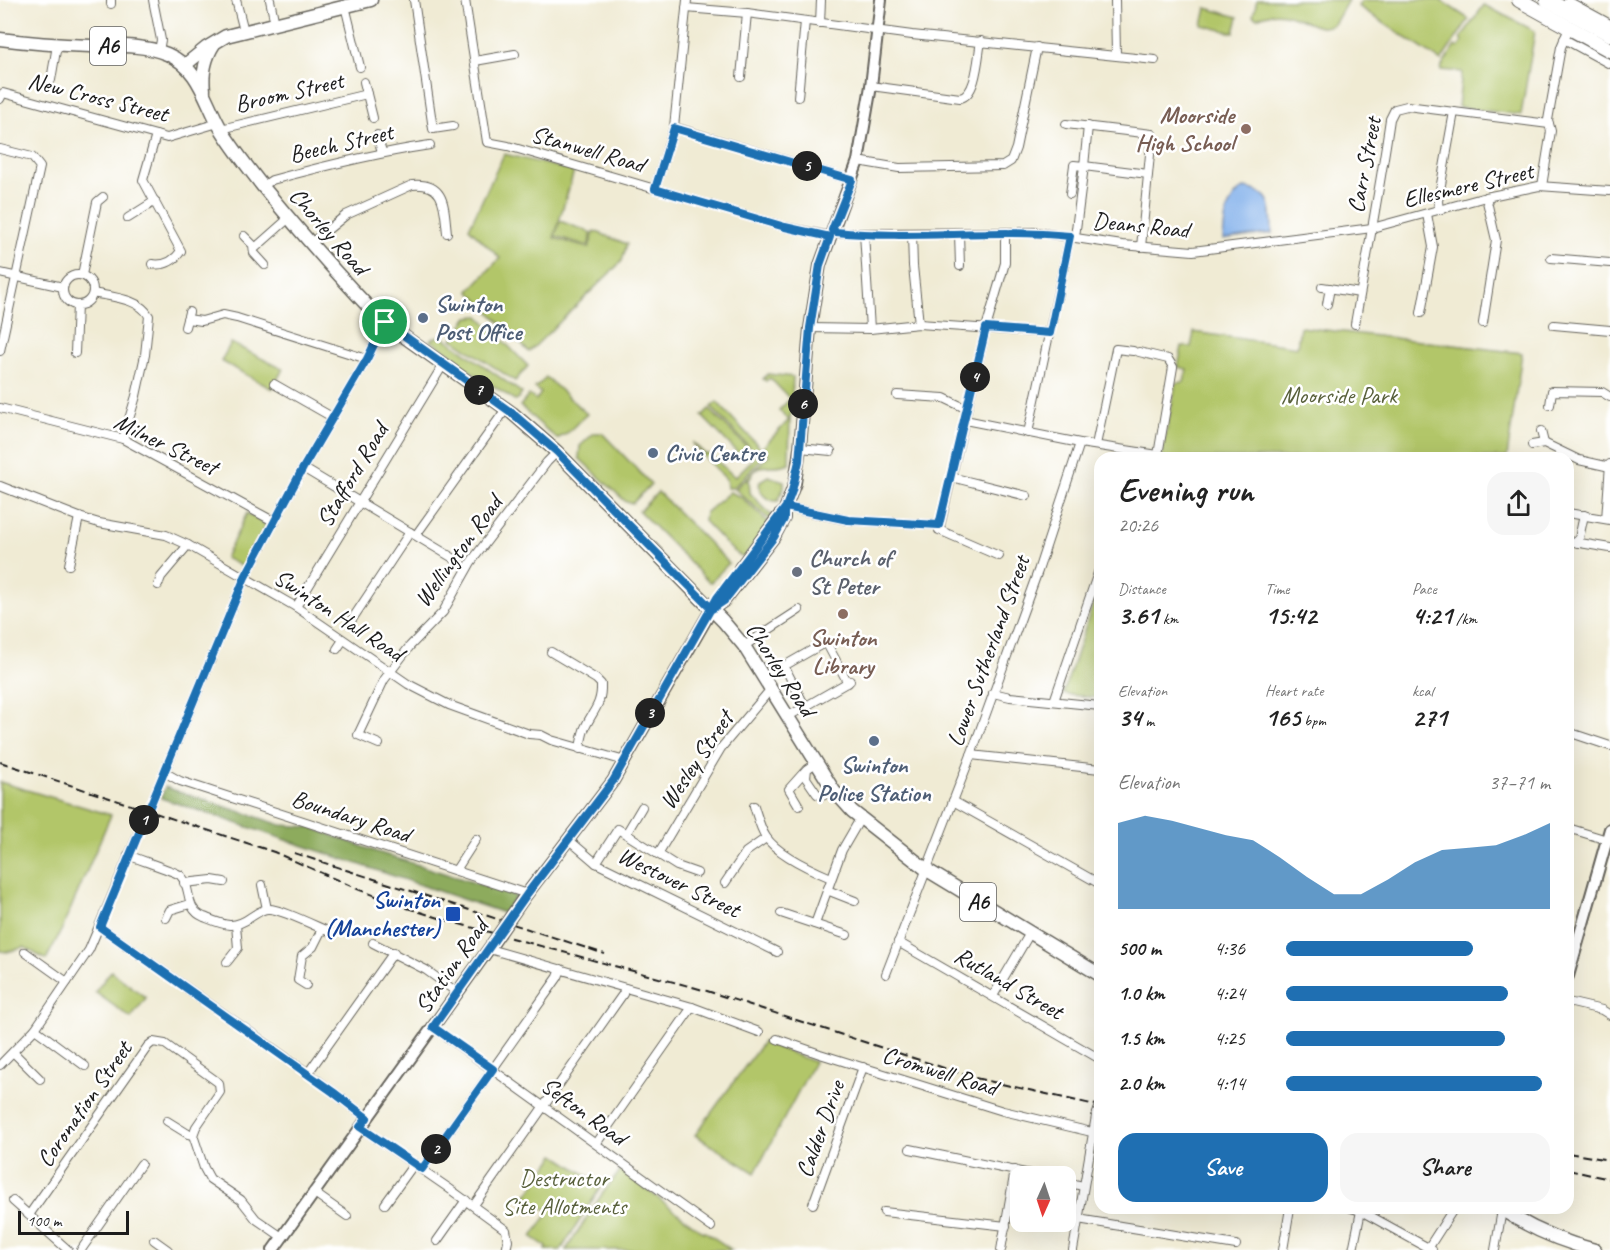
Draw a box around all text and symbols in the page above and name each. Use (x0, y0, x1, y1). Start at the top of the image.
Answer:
road number: A6 (90, 27, 126, 65)
street label: New Cross Street (25, 65, 173, 129)
street label: Broom Street (232, 65, 348, 119)
place label: Moorside High School (1136, 100, 1239, 158)
street label: Carr Street (1340, 113, 1388, 215)
street label: Beech Street (286, 116, 398, 169)
street label: Stanwell Road (528, 119, 652, 180)
marker: Moorside High School (1239, 122, 1253, 136)
pin: 5 (792, 151, 822, 181)
street label: Ellesmere Street (1400, 155, 1538, 214)
text: 5 (804, 156, 810, 176)
street label: Chorley Road (283, 181, 378, 284)
street label: Deans Road (1091, 205, 1194, 245)
place label: Swinton Post Office (435, 289, 523, 347)
pin (359, 296, 410, 347)
icon: arrive (368, 305, 401, 338)
marker: Swinton Post Office (416, 311, 430, 325)
pin: 4 (960, 362, 990, 392)
text: 4 (971, 367, 979, 387)
pin: 7 (464, 375, 494, 405)
text: 7 (475, 380, 483, 400)
park label: Moorside Park (1281, 380, 1399, 410)
pin: 6 (788, 389, 818, 419)
text: 6 (799, 394, 807, 414)
street label: Milner Street (109, 406, 225, 483)
street label: Stafford Road (309, 415, 397, 532)
place label: Civic Centre (665, 438, 766, 468)
marker: Civic Centre (646, 446, 660, 460)
text: Evening run (1118, 469, 1253, 511)
button: share (1487, 472, 1550, 535)
street label: Wellington Road (407, 486, 511, 613)
text: 20:26 (1118, 513, 1158, 538)
place label: Church of St Peter (809, 543, 897, 601)
street label: Lower Sutherland Street (940, 550, 1037, 750)
street label: Swinton Hall Road (268, 562, 412, 670)
marker: Church of St Peter (790, 565, 804, 579)
text: Distance (1118, 579, 1166, 599)
text: Time (1265, 579, 1289, 599)
text: Pace (1412, 579, 1437, 599)
text: 3.61 (1118, 599, 1159, 632)
text: 15:42 (1265, 599, 1317, 632)
text: 4:21 (1412, 599, 1452, 632)
marker: Swinton Library (836, 607, 850, 621)
text: km (1159, 609, 1178, 629)
text: /km (1452, 609, 1477, 629)
street label: Chorley Road (739, 616, 825, 725)
place label: Swinton Library (809, 623, 878, 681)
text: Elevation (1118, 681, 1167, 701)
text: Heart rate (1265, 681, 1323, 701)
text: kcal (1412, 681, 1433, 701)
pin: 3 (635, 698, 665, 728)
text: 34 (1118, 701, 1141, 734)
text: 165 (1265, 701, 1300, 734)
text: 271 (1412, 701, 1447, 734)
text: 3 (646, 703, 654, 723)
street label: Wesley Street (652, 703, 741, 815)
text: m (1141, 711, 1154, 731)
text: bpm (1300, 711, 1326, 731)
marker: Swinton Police Station (867, 734, 881, 748)
place label: Swinton Police Station (817, 750, 932, 808)
text: Elevation (1118, 770, 1180, 795)
text: 37–71 m (1489, 770, 1550, 795)
street label: Boundary Road (288, 783, 417, 850)
pin: 1 (129, 805, 159, 835)
text: 1 (140, 810, 148, 830)
street label: Westover Street (613, 840, 747, 925)
road number: A6 (960, 883, 996, 921)
place label: Swinton (Manchester) (324, 885, 442, 943)
marker: Swinton (Manchester) (444, 905, 462, 923)
street label: Station Road (408, 910, 496, 1019)
text: 500 m (1118, 936, 1161, 961)
text: 4:36 (1214, 936, 1245, 961)
street label: Rutland Street (949, 940, 1070, 1027)
text: 1.0 km (1118, 981, 1165, 1006)
text: 4:24 (1214, 981, 1245, 1006)
text: 1.5 km (1118, 1026, 1164, 1051)
text: 4:25 (1214, 1026, 1245, 1051)
street label: Coronation Street (30, 1034, 140, 1173)
street label: Cromwell Road (879, 1039, 1004, 1104)
street label: Sefton Road (535, 1070, 635, 1154)
text: 2.0 km (1118, 1071, 1165, 1096)
text: 4:14 (1214, 1071, 1245, 1096)
street label: Calder Drive (789, 1075, 852, 1181)
button: Save (1118, 1133, 1328, 1202)
button: Share (1340, 1133, 1550, 1202)
pin: 2 (421, 1134, 451, 1164)
text: 2 (432, 1139, 440, 1159)
park label: Destructor Site Allotments (502, 1163, 628, 1221)
north arrow (1010, 1166, 1076, 1232)
map controls (1010, 1166, 1076, 1232)
scale bar (18, 1208, 129, 1236)
text: 100 m (27, 1211, 61, 1231)

